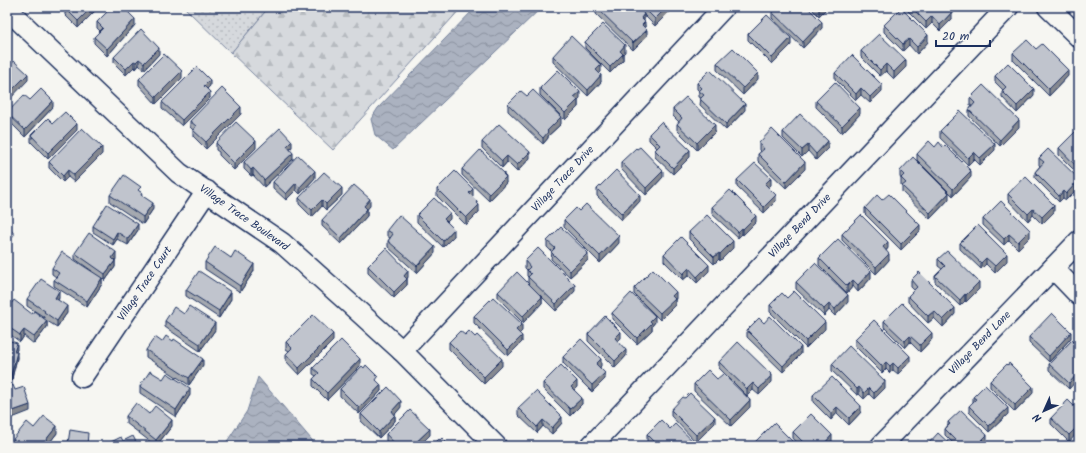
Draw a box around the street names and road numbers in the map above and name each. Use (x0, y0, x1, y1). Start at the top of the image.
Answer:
street label: Village Trace Drive (527, 142, 599, 216)
street label: Village Trace Boulevard (195, 180, 293, 256)
street label: Village Bend Drive (764, 189, 836, 263)
street label: Village Trace Court (113, 242, 177, 325)
street label: Village Bend Lane (945, 307, 1015, 379)

